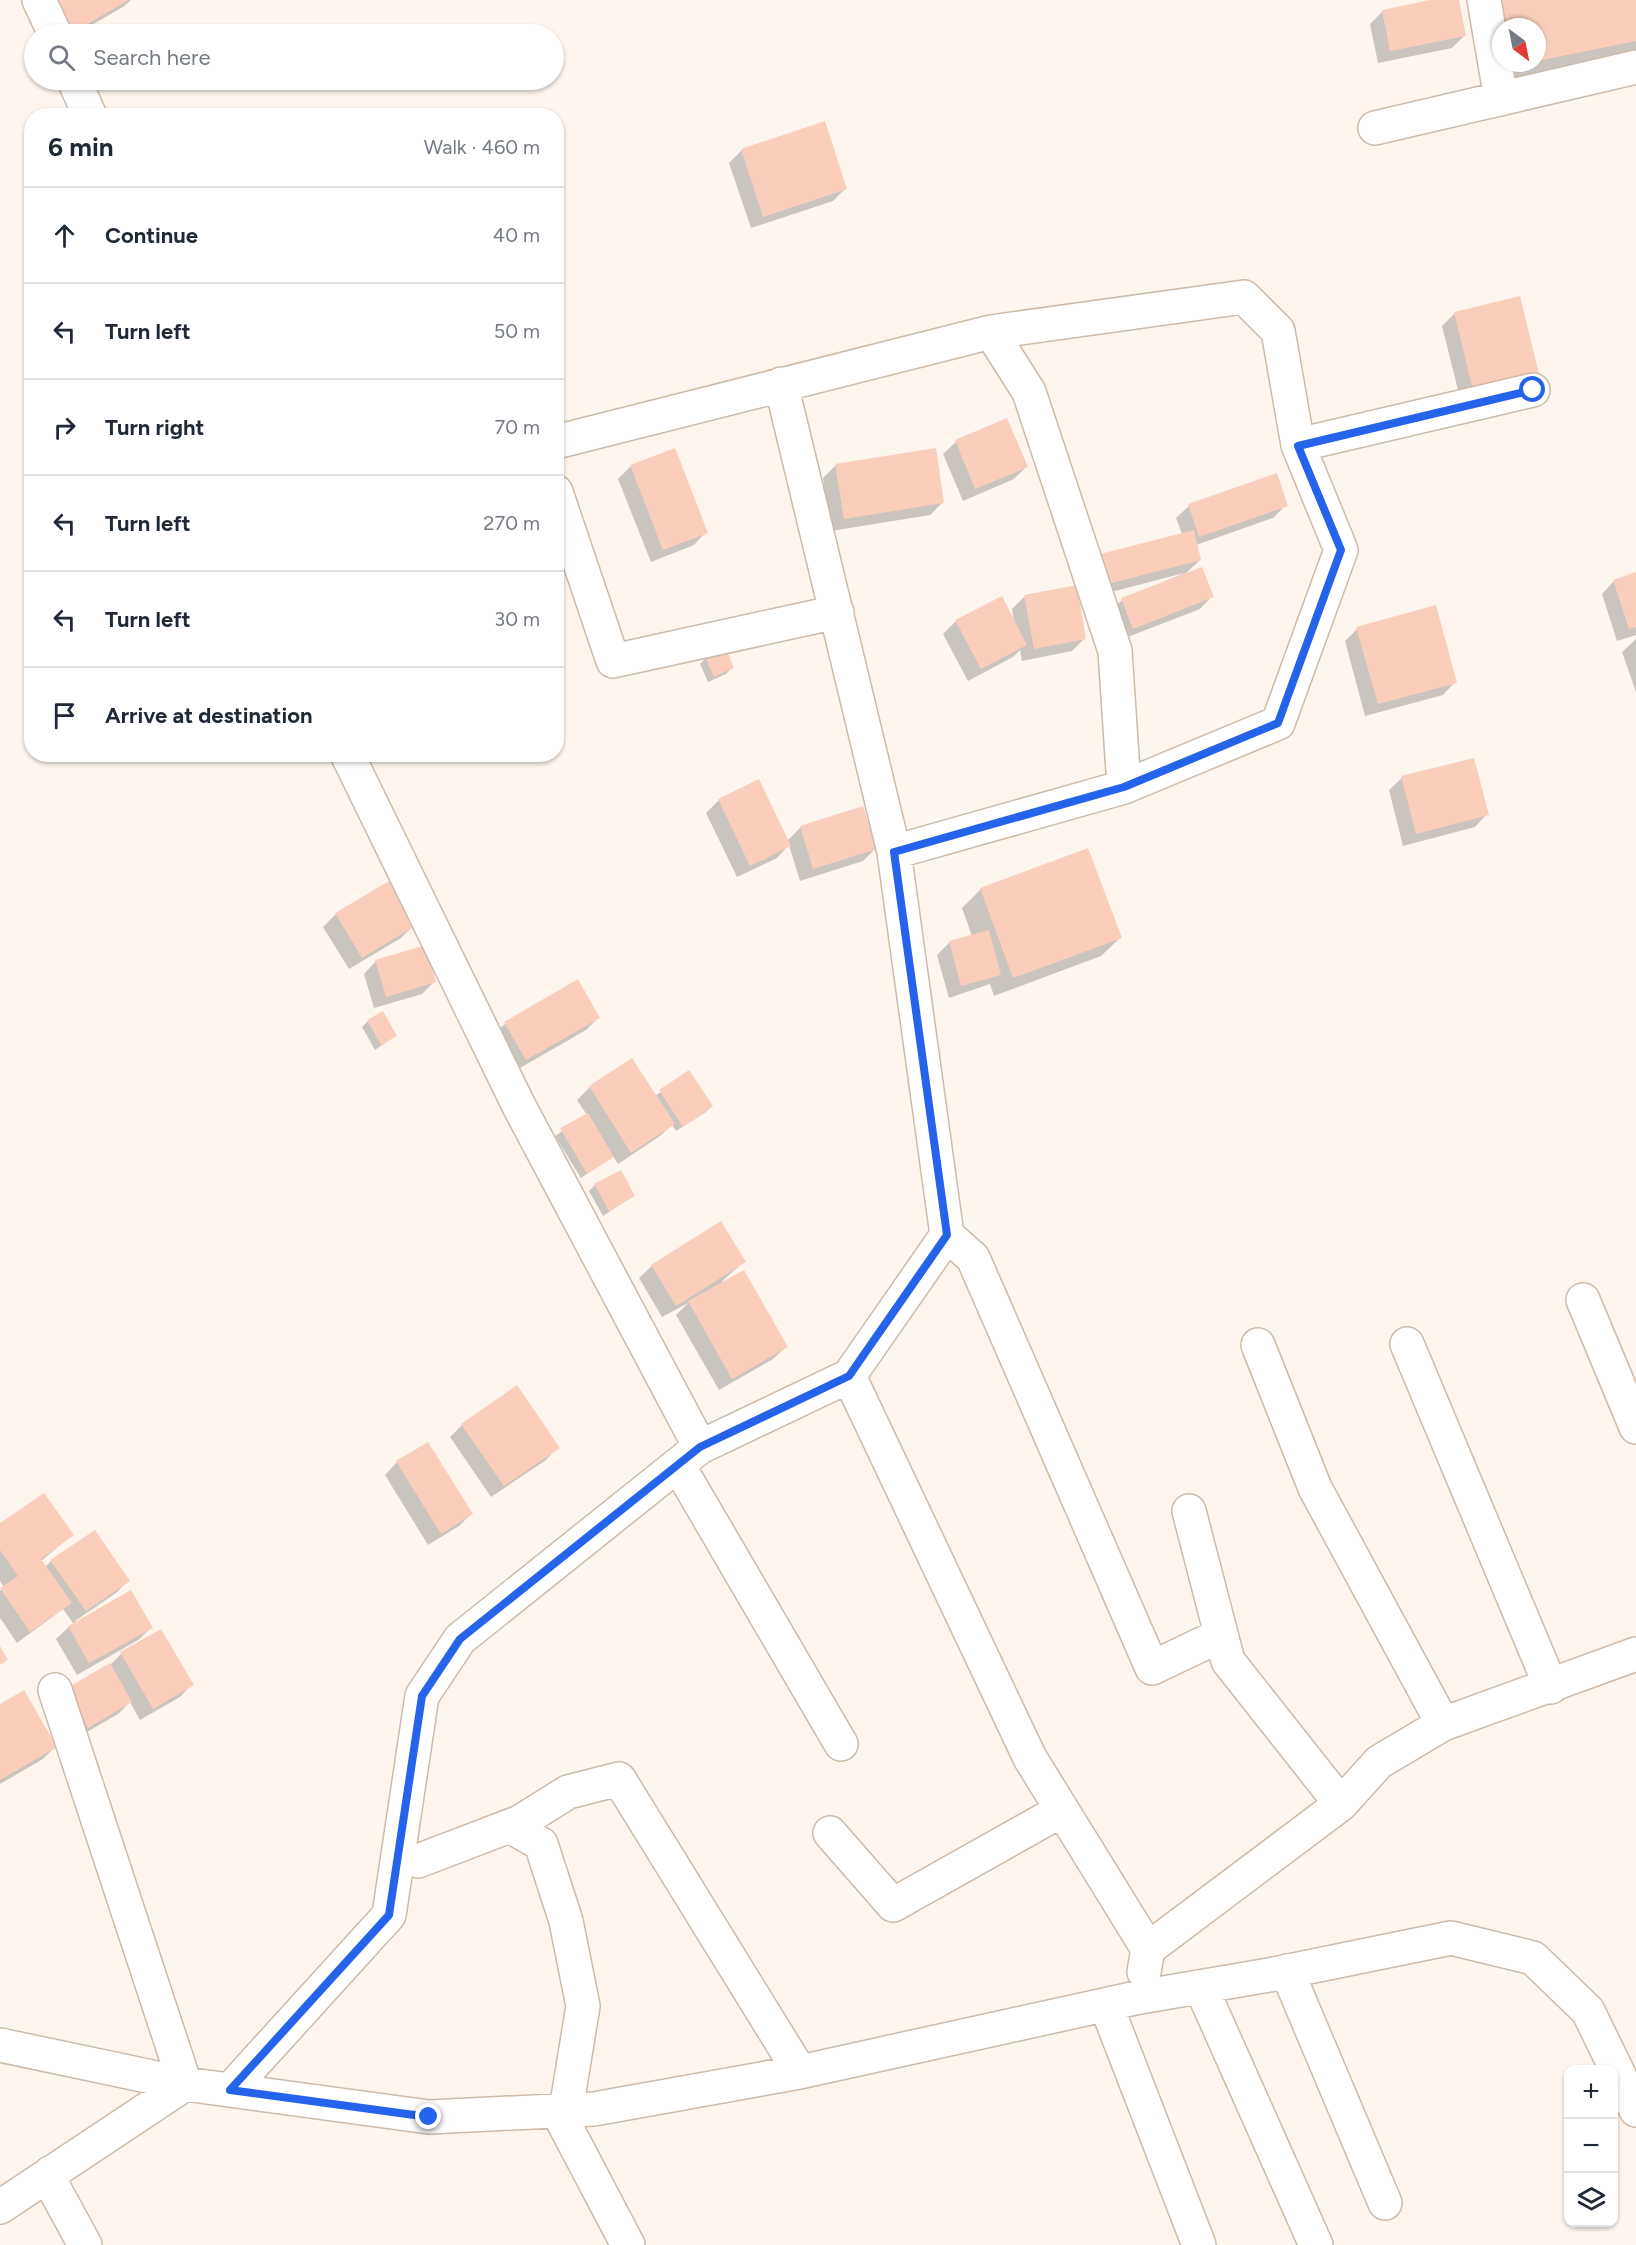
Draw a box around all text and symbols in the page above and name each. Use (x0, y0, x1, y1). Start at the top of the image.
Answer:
north arrow (1492, 18, 1546, 72)
search box (24, 24, 564, 90)
icon: search (45, 41, 78, 74)
text: Search here (93, 44, 211, 71)
text: 6 min (48, 131, 114, 163)
text: Walk · 460 m (424, 135, 540, 159)
icon: ahead (48, 219, 81, 252)
text: Continue (105, 222, 198, 249)
text: 40 m (493, 223, 540, 247)
icon: left (48, 315, 81, 348)
text: Turn left (105, 318, 191, 345)
text: 50 m (494, 319, 540, 343)
route start (1519, 376, 1545, 402)
icon: right (48, 411, 81, 444)
text: Turn right (105, 414, 204, 441)
text: 70 m (494, 415, 540, 439)
icon: left (48, 507, 81, 540)
text: Turn left (105, 510, 191, 537)
text: 270 m (483, 511, 540, 535)
icon: left (48, 603, 81, 636)
text: Turn left (105, 606, 191, 633)
text: 30 m (494, 607, 540, 631)
icon: arrive (48, 699, 81, 732)
text: Arrive at destination (105, 702, 313, 729)
map controls (1564, 2065, 1618, 2227)
button: + (1564, 2065, 1618, 2119)
route end (415, 2103, 441, 2129)
button: − (1564, 2119, 1618, 2173)
button: layers (1564, 2173, 1618, 2227)

